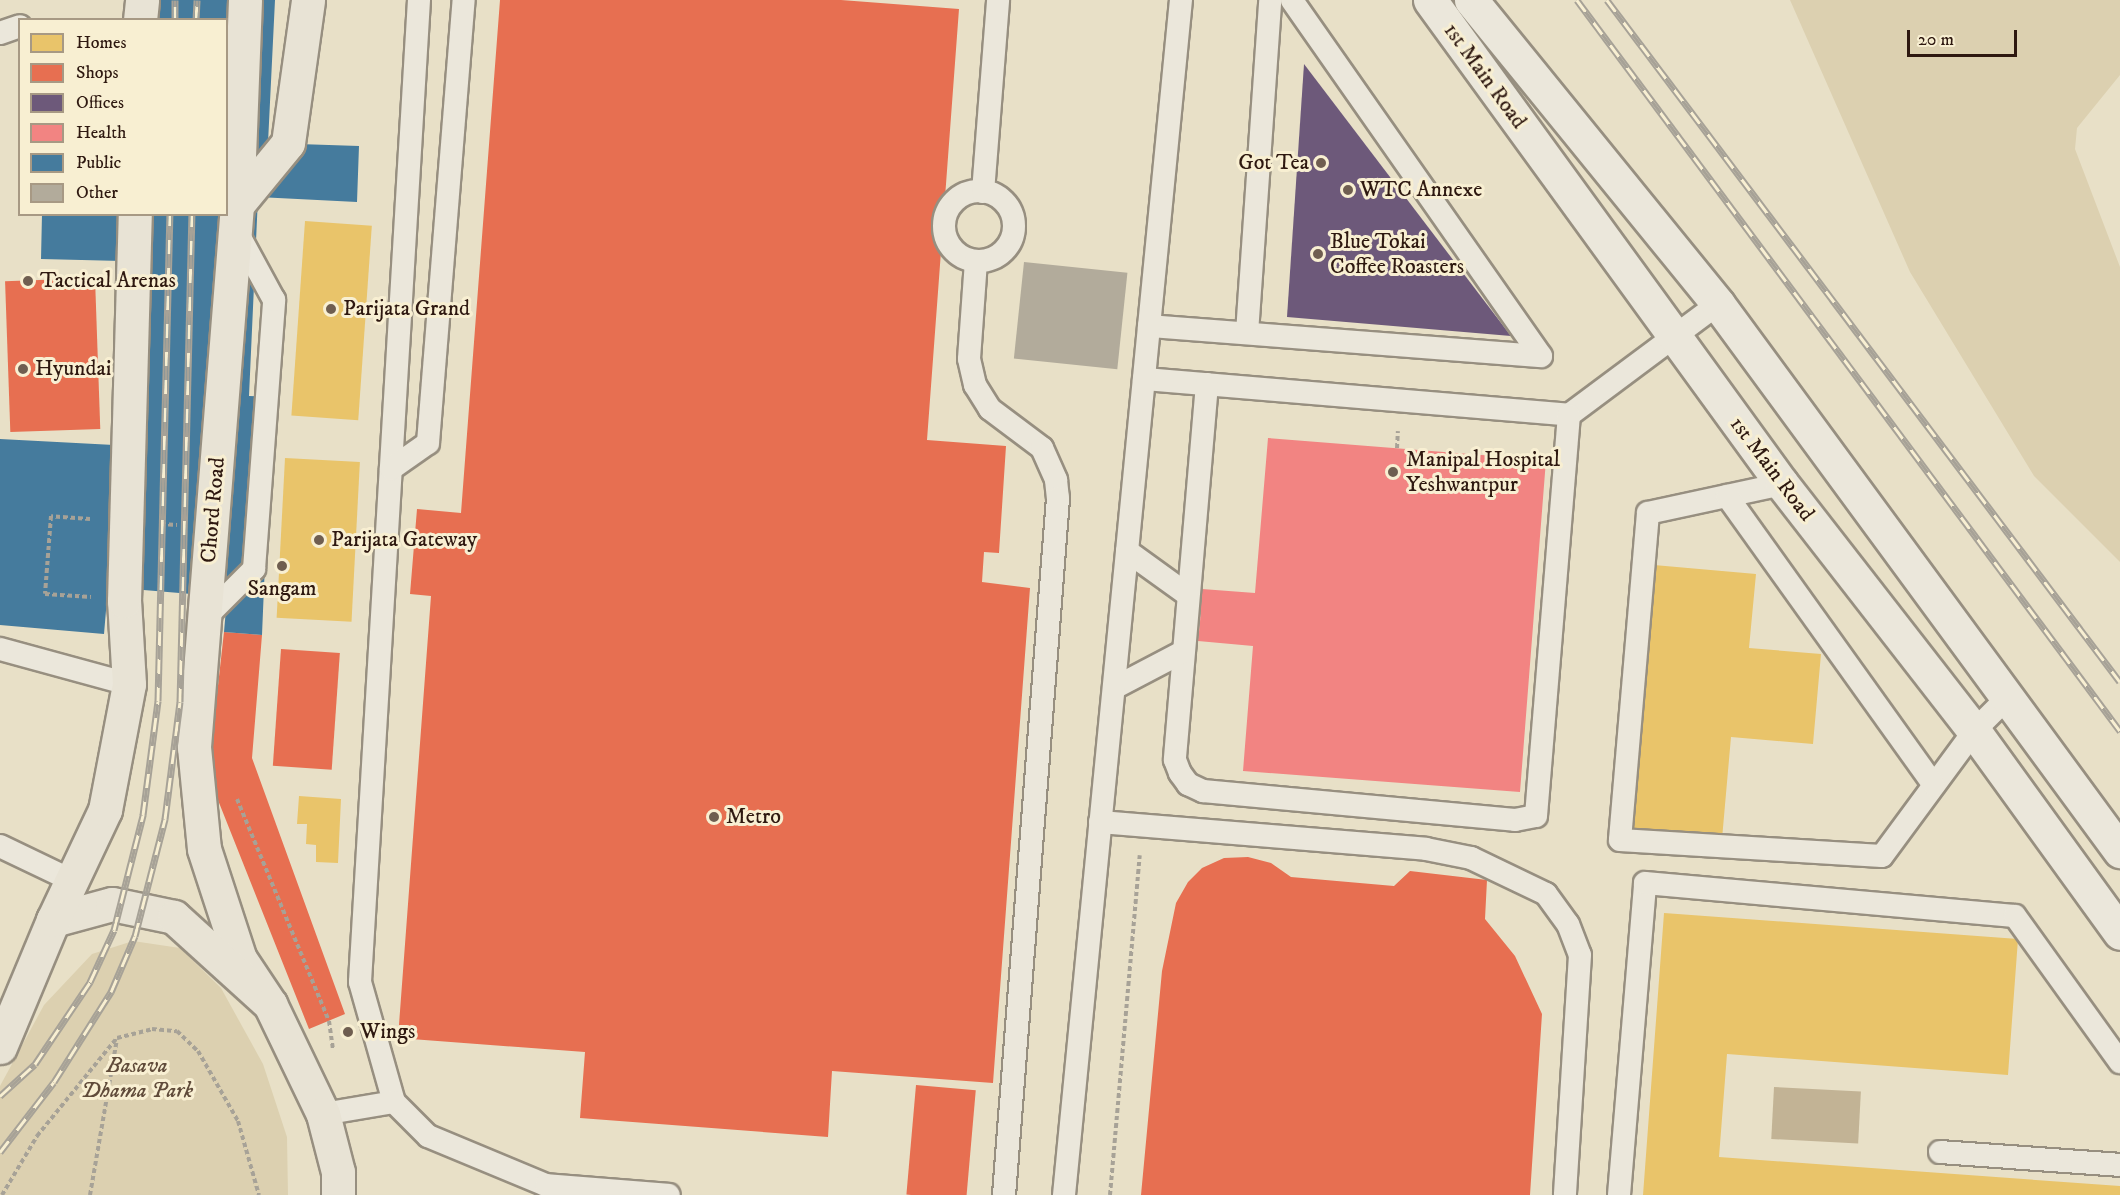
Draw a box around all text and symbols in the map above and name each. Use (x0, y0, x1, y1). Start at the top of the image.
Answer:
legend (18, 18, 228, 216)
street label: 1st Main Road (1438, 18, 1532, 134)
scale bar (1910, 18, 2020, 56)
text: 20 m (1918, 29, 1954, 51)
text: Homes (76, 32, 127, 54)
text: Shops (76, 62, 119, 84)
text: Offices (76, 92, 124, 114)
text: Health (76, 122, 126, 144)
place label: Got Tea (1238, 150, 1309, 176)
text: Public (76, 152, 121, 174)
marker: Got Tea (1314, 156, 1328, 170)
place label: WTC Annexe (1360, 177, 1482, 203)
text: Other (76, 182, 118, 204)
marker: WTC Annexe (1341, 183, 1355, 197)
place label: Blue Tokai Coffee Roasters (1330, 228, 1464, 280)
marker: Blue Tokai Coffee Roasters (1311, 247, 1325, 261)
place label: Tactical Arenas (40, 268, 176, 294)
marker: Tactical Arenas (21, 274, 35, 288)
place label: Parijata Grand (343, 296, 470, 322)
marker: Parijata Grand (324, 302, 338, 316)
place label: Hyundai (35, 356, 111, 382)
marker: Hyundai (16, 362, 30, 376)
street label: 1st Main Road (1724, 412, 1820, 526)
place label: Manipal Hospital Yeshwantpur (1406, 446, 1560, 498)
street label: Chord Road (195, 456, 231, 564)
marker: Manipal Hospital Yeshwantpur (1384, 463, 1402, 481)
place label: Parijata Gateway (331, 527, 477, 553)
marker: Parijata Gateway (312, 533, 326, 547)
marker: Sangam (275, 559, 289, 573)
place label: Sangam (248, 576, 316, 602)
place label: Metro (726, 804, 781, 830)
marker: Metro (707, 810, 721, 824)
place label: Wings (360, 1019, 415, 1045)
marker: Wings (341, 1025, 355, 1039)
park label: Basava Dhama Park (81, 1052, 193, 1104)

